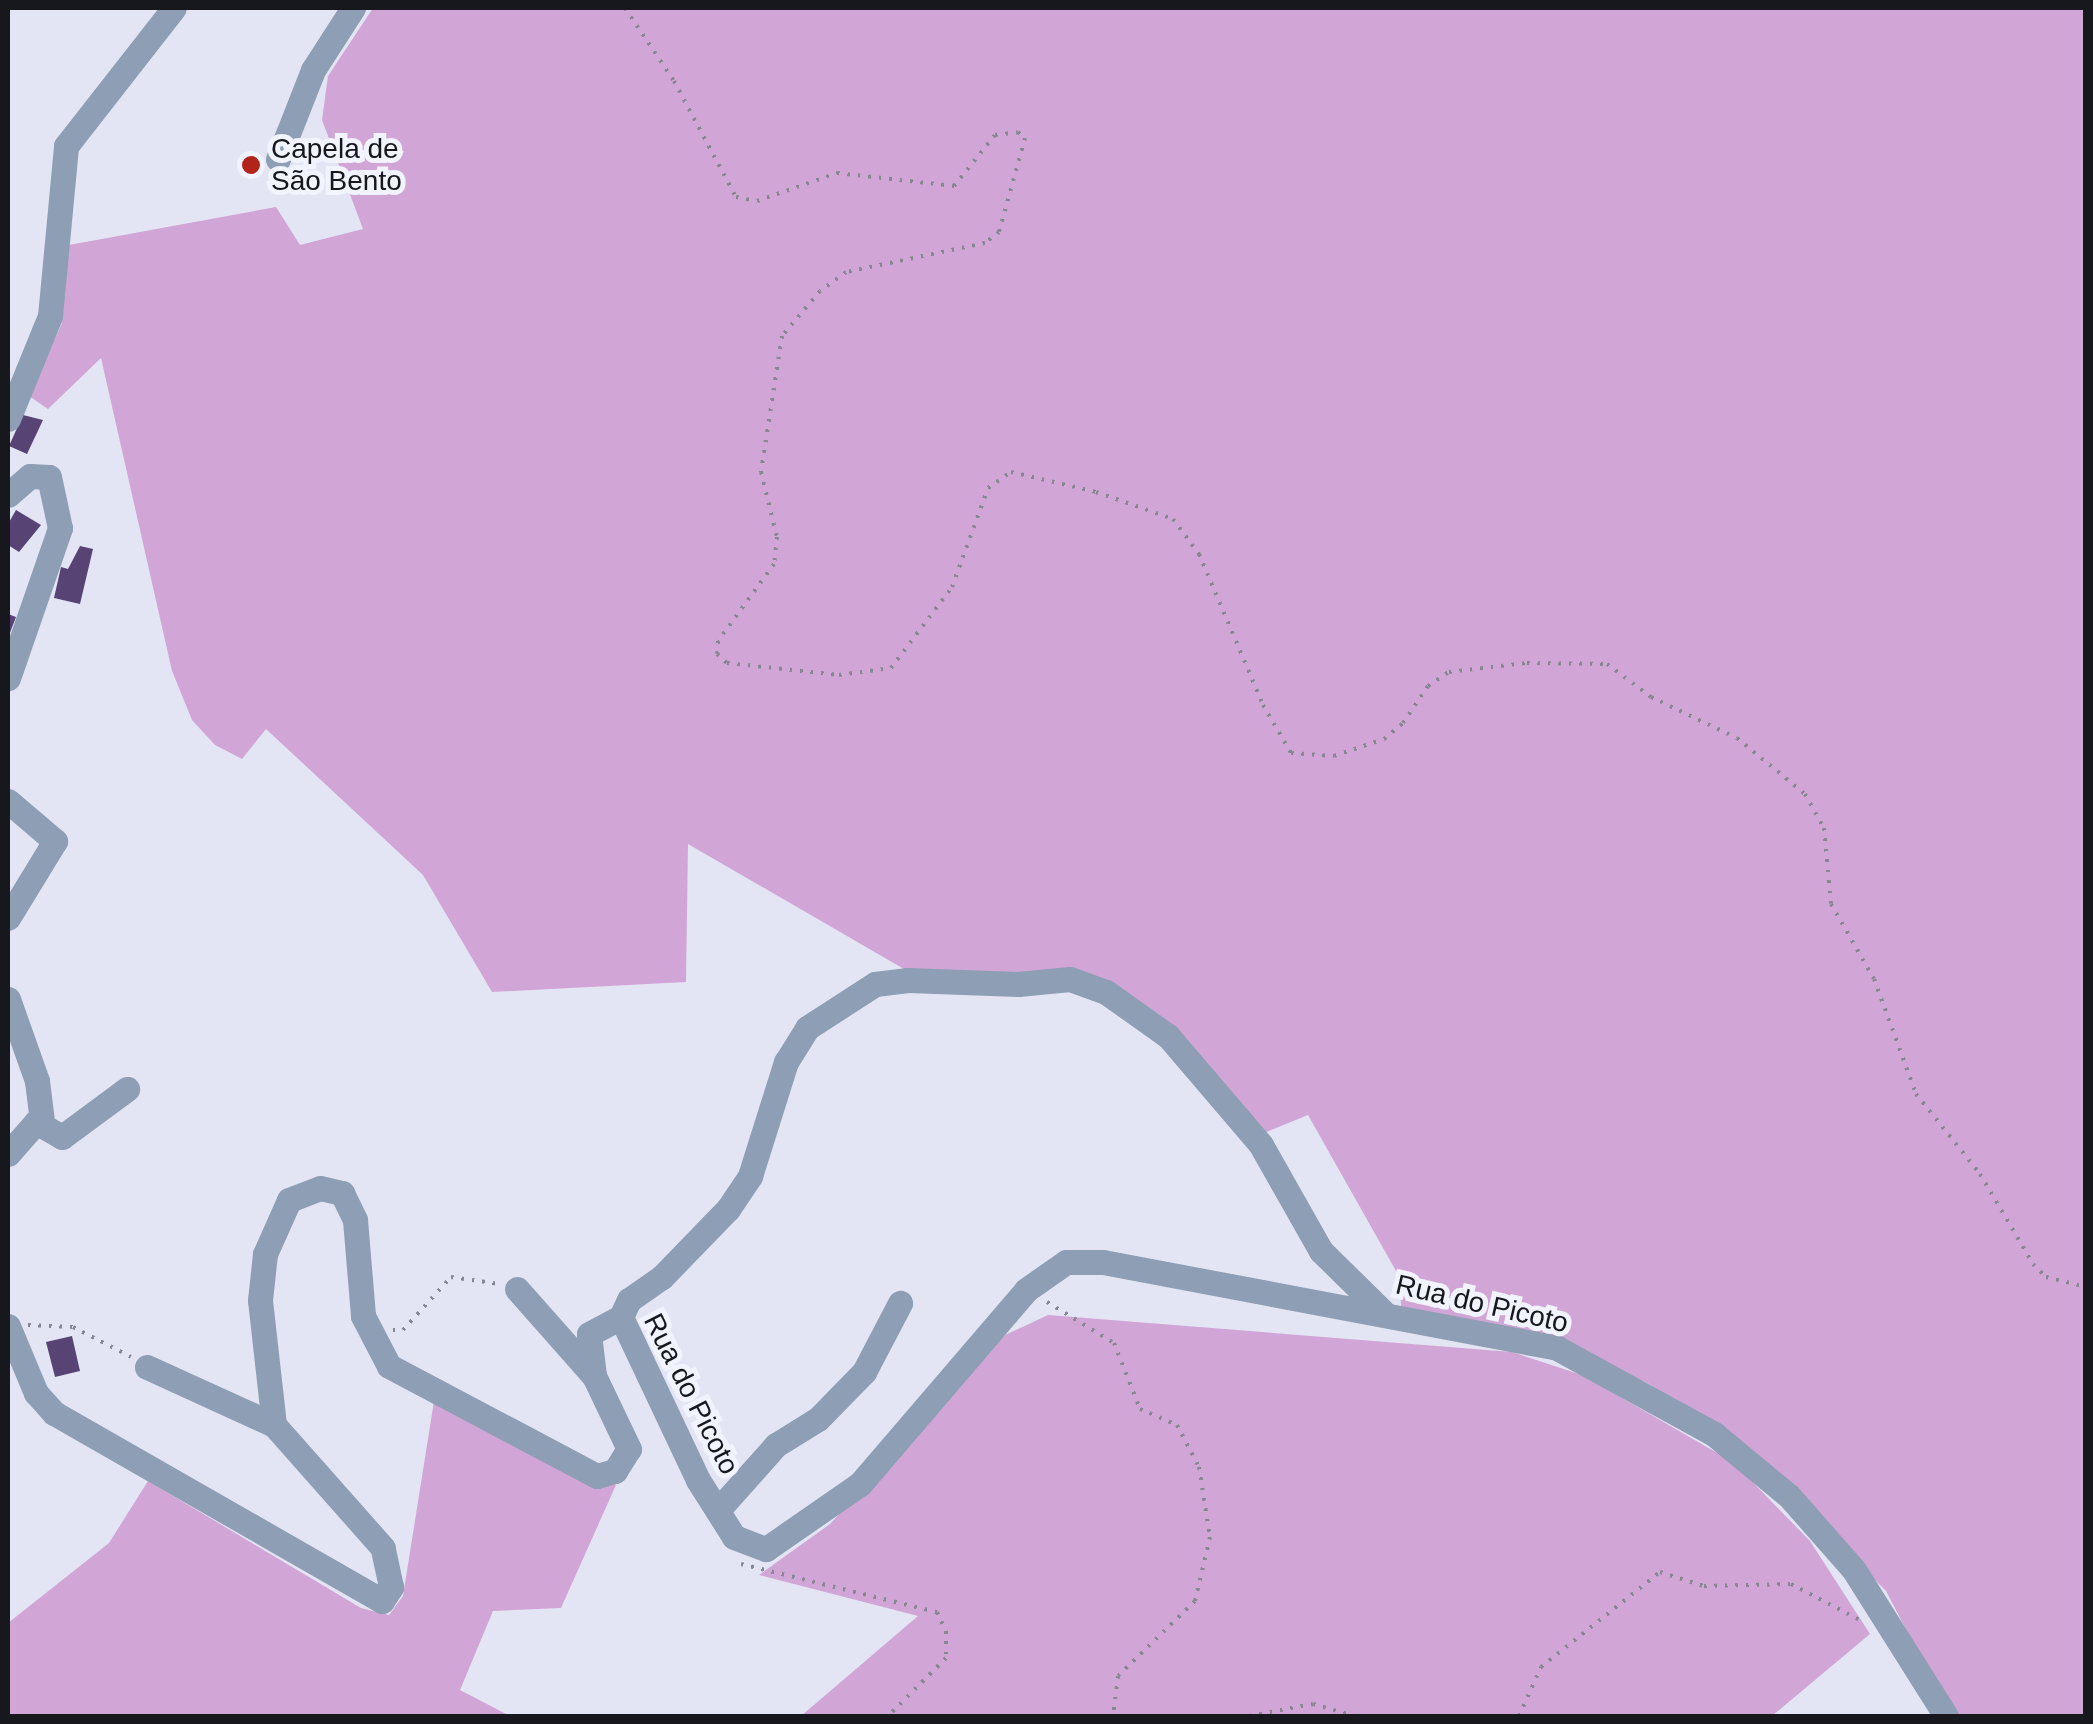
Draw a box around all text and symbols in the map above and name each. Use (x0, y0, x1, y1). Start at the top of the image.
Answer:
place label: Capela de São Bento (271, 132, 402, 198)
marker: Capela de São Bento (240, 154, 262, 176)
street label: Rua do Picoto (1393, 1268, 1571, 1340)
street label: Rua do Picoto (636, 1308, 746, 1480)

